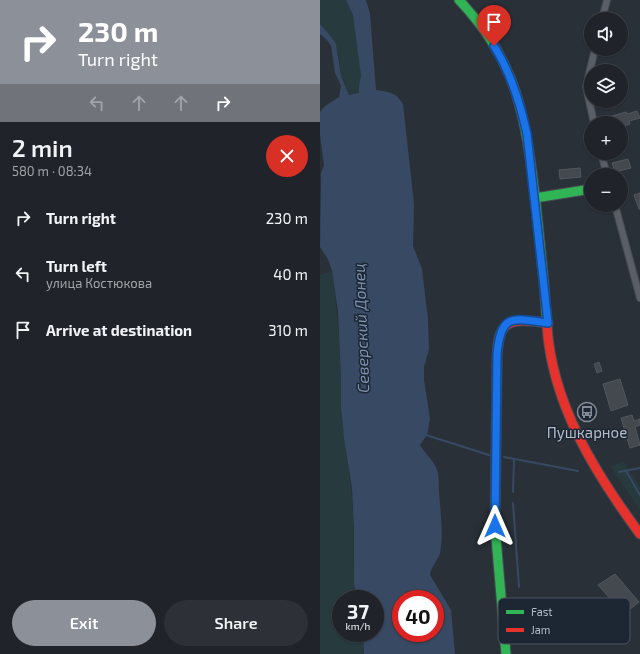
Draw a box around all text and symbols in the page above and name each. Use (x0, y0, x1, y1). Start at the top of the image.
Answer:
pin (477, 5, 511, 46)
icon: arrive (483, 11, 505, 33)
map controls (584, 12, 628, 212)
button: sound (584, 12, 628, 56)
text: 230 m (78, 14, 159, 48)
icon: right (12, 16, 64, 68)
text: Turn right (78, 48, 158, 70)
button: layers (584, 64, 628, 108)
icon: left (86, 92, 108, 114)
icon: ahead (128, 92, 150, 114)
icon: ahead (170, 92, 192, 114)
icon: right (212, 92, 234, 114)
button: + (584, 116, 628, 160)
text: 2 min (12, 133, 73, 162)
button: close (266, 135, 308, 177)
text: 580 m · 08:34 (12, 163, 92, 179)
button: − (584, 168, 628, 212)
icon: right (12, 207, 34, 229)
text: Turn right (46, 209, 116, 227)
text: 230 m (266, 209, 308, 227)
text: Turn left (46, 257, 107, 275)
icon: left (12, 263, 34, 285)
water label: Северский Донец (349, 263, 372, 393)
text: 40 m (273, 265, 308, 283)
text: улица Костюкова (46, 275, 152, 291)
icon: arrive (12, 319, 34, 341)
text: Arrive at destination (46, 321, 192, 339)
text: 310 m (268, 321, 308, 339)
bus stop icon: Пушкарное (576, 401, 598, 423)
place label: Пушкарное (547, 423, 627, 442)
position arrow (474, 505, 516, 547)
speed limit sign: 40 (392, 590, 444, 642)
legend (498, 598, 630, 644)
text: 37 (347, 599, 369, 623)
button: Exit (12, 600, 156, 646)
button: Share (164, 600, 308, 646)
text: Fast (531, 605, 553, 618)
text: km/h (346, 620, 370, 632)
text: Jam (531, 623, 550, 636)

